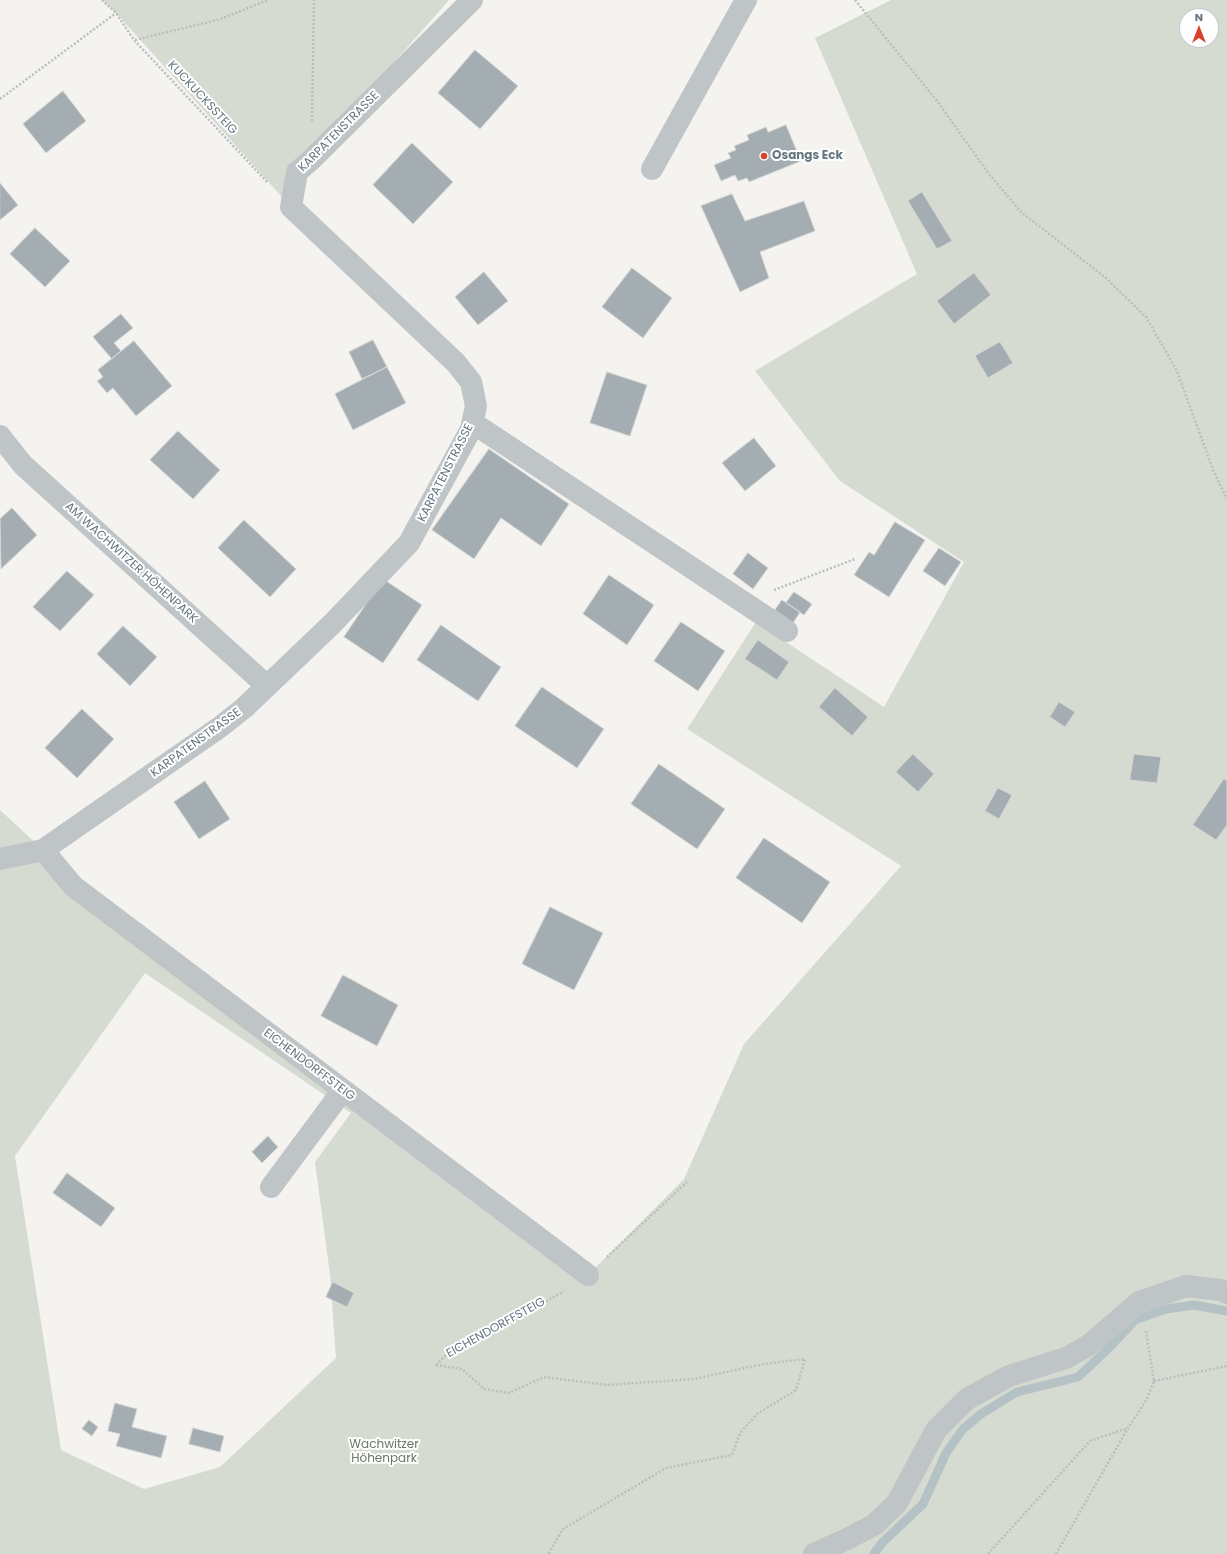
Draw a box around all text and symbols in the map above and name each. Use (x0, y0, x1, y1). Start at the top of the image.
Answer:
north arrow (1179, 8, 1219, 48)
text: N (1195, 9, 1203, 25)
street label: KUCKUCKSSTEIG (164, 58, 240, 138)
street label: KARPATENSTRASSE (296, 89, 382, 175)
place label: Osangs Eck (772, 149, 843, 163)
marker: Osangs Eck (759, 151, 769, 161)
street label: KARPATENSTRASSE (415, 422, 477, 524)
street label: AM WACHWITZER HÖHENPARK (62, 500, 200, 626)
street label: KARPATENSTRASSE (148, 705, 244, 781)
street label: EICHENDORFFSTEIG (261, 1026, 357, 1104)
street label: EICHENDORFFSTEIG (444, 1295, 548, 1361)
park label: Wachwitzer Höhenpark (349, 1438, 419, 1466)

